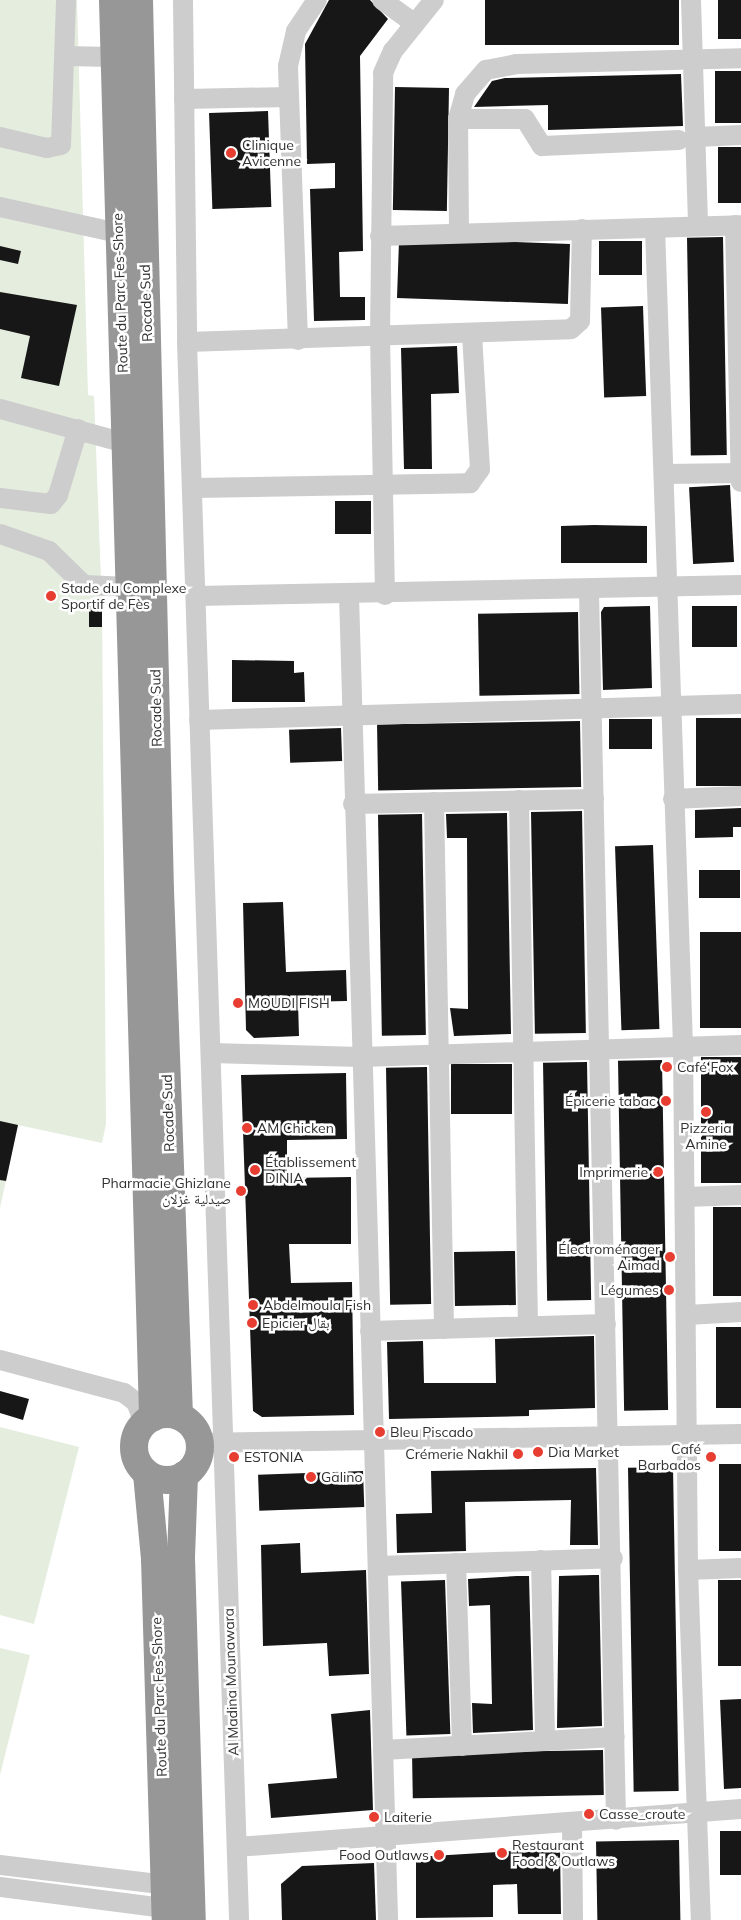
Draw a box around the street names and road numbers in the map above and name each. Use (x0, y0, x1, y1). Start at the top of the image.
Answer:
street label: Route du Parc Fes-Shore (109, 213, 131, 373)
street label: Rocade Sud (136, 264, 156, 342)
street label: Rocade Sud (147, 669, 165, 747)
street label: Rocade Sud (158, 1074, 178, 1152)
street label: Al Madina Mounawara (220, 1608, 242, 1756)
street label: Route du Parc Fes-Shore (148, 1617, 170, 1777)

